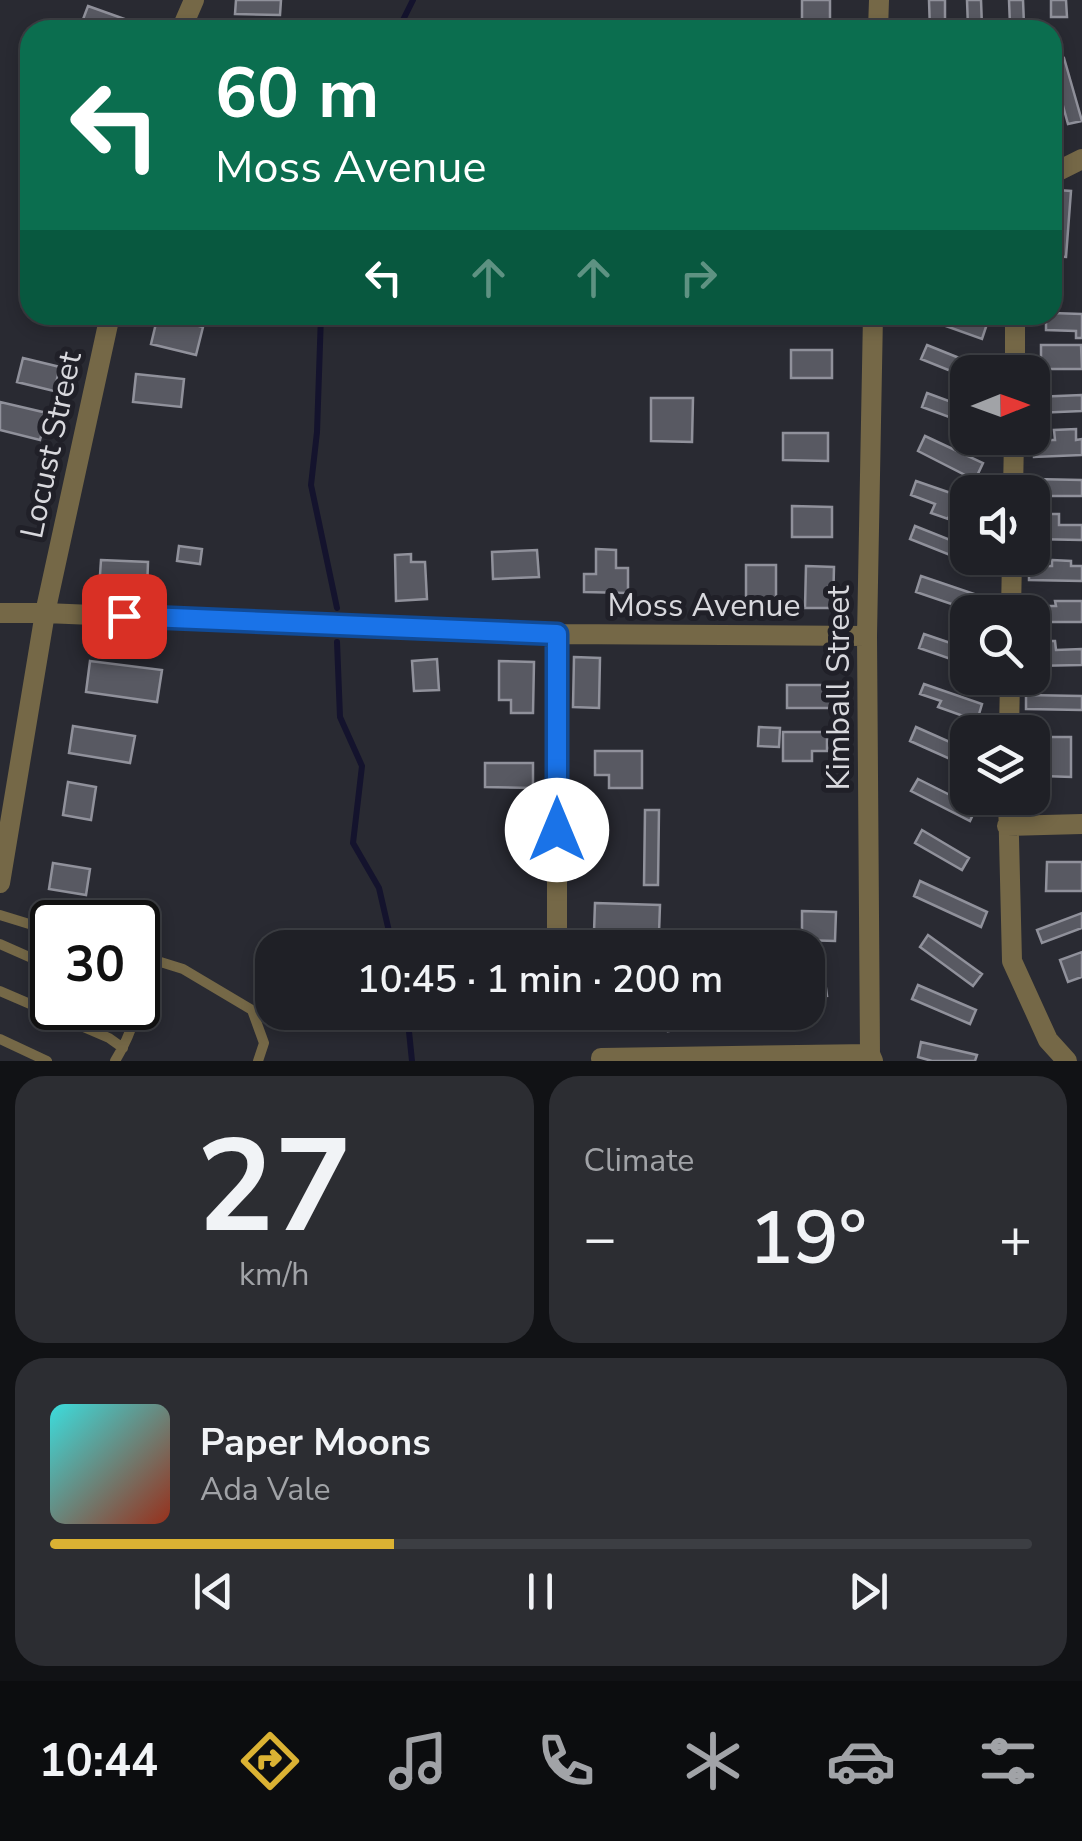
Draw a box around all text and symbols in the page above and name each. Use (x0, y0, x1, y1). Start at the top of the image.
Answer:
text: 60 m (215, 46, 379, 142)
icon: left (50, 60, 180, 190)
text: Moss Avenue (215, 137, 487, 198)
icon: left (356, 250, 411, 305)
icon: ahead (461, 250, 516, 305)
icon: ahead (566, 250, 621, 305)
icon: right (671, 250, 726, 305)
street label: Locust Street (10, 347, 92, 542)
north arrow (950, 355, 1050, 455)
map controls (950, 355, 1050, 815)
button: sound (950, 475, 1050, 575)
pin (82, 574, 167, 659)
street label: Moss Avenue (607, 584, 801, 627)
street label: Kimball Street (817, 585, 860, 790)
icon: arrive (97, 589, 152, 644)
button: search (950, 595, 1050, 695)
button: layers (950, 715, 1050, 815)
position arrow (505, 778, 609, 882)
speed limit sign: 30 (30, 900, 160, 1030)
text: 10:45 · 1 min · 200 m (357, 954, 723, 1005)
text: 27 (196, 1099, 352, 1276)
text: Climate (584, 1139, 694, 1182)
text: 19° (749, 1187, 867, 1289)
text: − (584, 1201, 617, 1276)
text: + (999, 1201, 1032, 1276)
text: km/h (239, 1253, 310, 1296)
text: Paper Moons (200, 1417, 431, 1468)
text: Ada Vale (200, 1468, 331, 1511)
icon: previous (186, 1564, 241, 1619)
icon: pause (513, 1564, 568, 1619)
icon: next (841, 1564, 896, 1619)
icon: directions (235, 1726, 305, 1796)
icon: music (383, 1726, 453, 1796)
icon: phone (531, 1726, 601, 1796)
icon: climate (678, 1726, 748, 1796)
icon: car (826, 1726, 896, 1796)
icon: filters (973, 1726, 1043, 1796)
text: 10:44 (39, 1731, 158, 1792)

